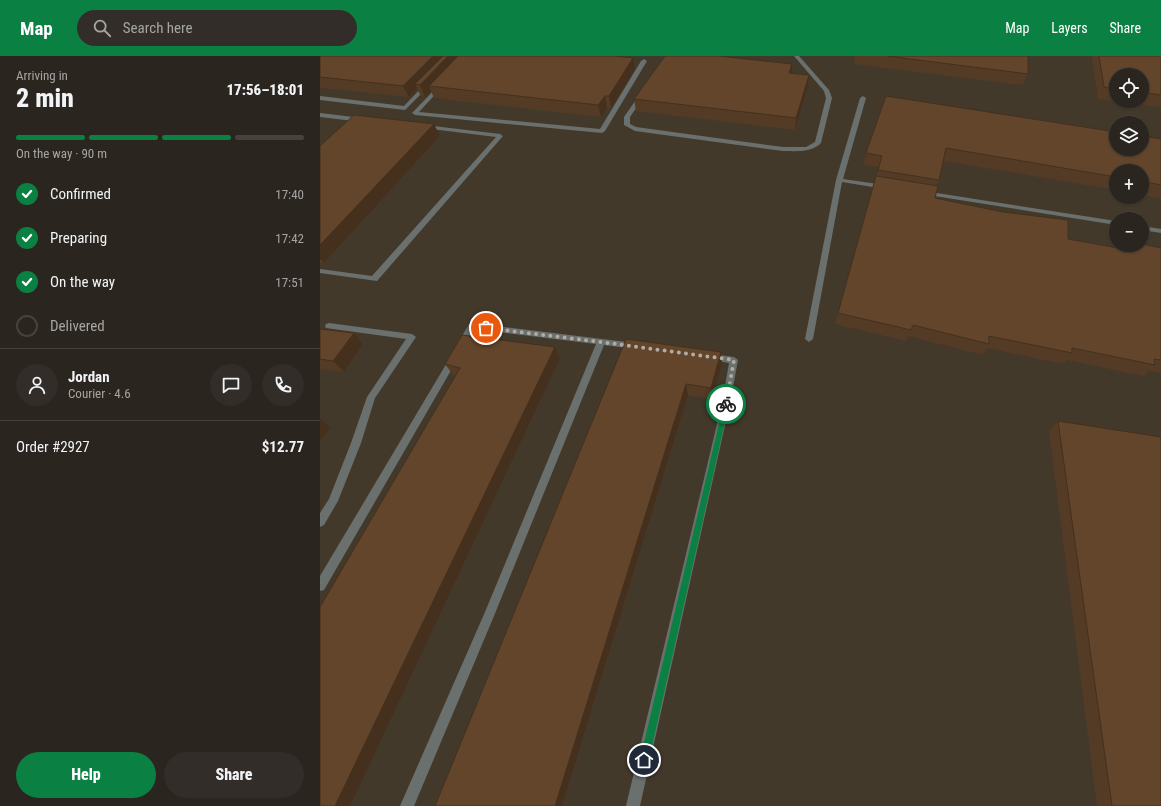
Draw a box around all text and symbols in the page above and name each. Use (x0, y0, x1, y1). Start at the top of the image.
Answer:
search box (77, 10, 357, 46)
text: Map (20, 17, 53, 40)
icon: search (91, 17, 113, 39)
text: Search here (123, 19, 193, 37)
text: Map (1005, 20, 1029, 36)
text: Layers (1051, 20, 1088, 36)
text: Share (1110, 20, 1141, 36)
text: Arriving in (16, 68, 68, 83)
map controls (1109, 68, 1149, 252)
button: locate (1109, 68, 1149, 108)
text: 17:56–18:01 (226, 81, 304, 99)
text: 2 min (16, 83, 74, 113)
button: layers (1109, 116, 1149, 156)
text: On the way · 90 m (16, 146, 107, 161)
button: + (1109, 164, 1149, 204)
icon: check (16, 183, 38, 205)
text: Confirmed (50, 185, 111, 203)
text: 17:40 (275, 187, 304, 202)
button: − (1109, 212, 1149, 252)
icon: check (16, 227, 38, 249)
text: Preparing (50, 229, 107, 247)
text: 17:42 (275, 231, 304, 246)
icon: check (16, 271, 38, 293)
text: On the way (50, 273, 115, 291)
text: 17:51 (275, 275, 304, 290)
pin (469, 311, 503, 345)
text: Delivered (50, 317, 105, 335)
icon: bag (475, 317, 497, 339)
button: person (16, 364, 58, 406)
button: chat (210, 364, 252, 406)
button: phone (262, 364, 304, 406)
text: Jordan (68, 368, 110, 386)
courier (706, 384, 746, 424)
text: Courier · 4.6 (68, 386, 131, 401)
icon: bike (715, 393, 737, 415)
text: Order #2927 (16, 438, 90, 456)
text: $12.77 (262, 438, 304, 456)
pin (627, 743, 661, 777)
icon: home (633, 749, 655, 771)
button: Help (16, 752, 156, 798)
button: Share (164, 752, 304, 798)

